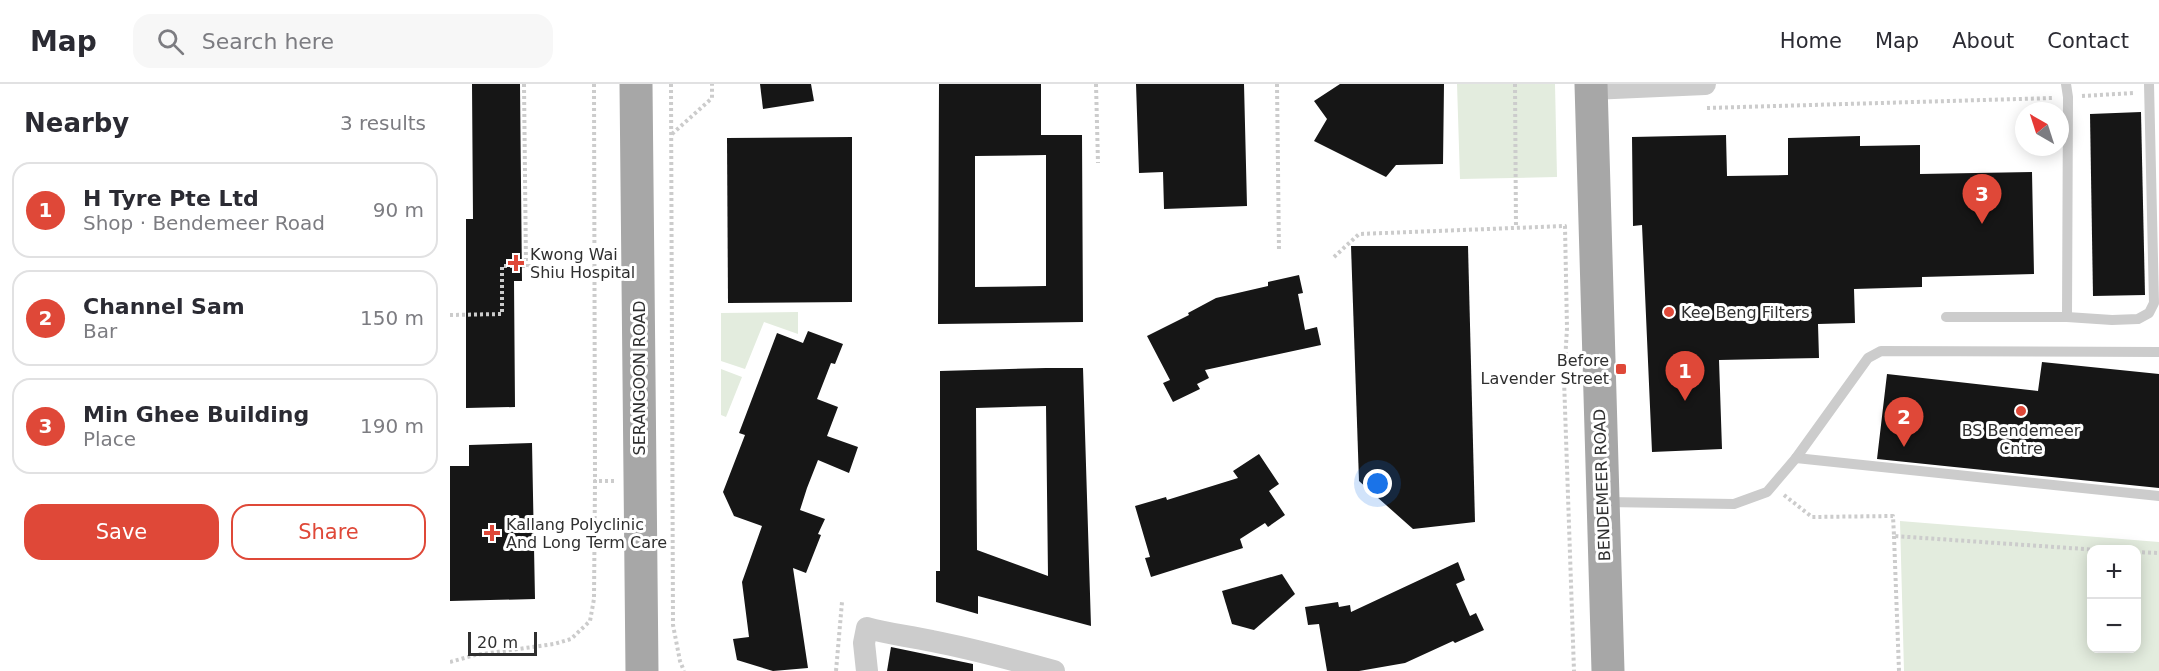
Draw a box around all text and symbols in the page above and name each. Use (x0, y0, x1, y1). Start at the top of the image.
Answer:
search box (133, 14, 553, 68)
text: Map (30, 25, 97, 58)
icon: search (154, 25, 187, 58)
text: Search here (202, 29, 334, 54)
text: Home (1780, 29, 1842, 53)
text: Map (1875, 29, 1919, 53)
text: About (1952, 29, 2014, 53)
text: Contact (2047, 29, 2129, 53)
north arrow (2015, 102, 2069, 156)
text: Nearby (24, 108, 129, 138)
text: 3 results (340, 111, 426, 135)
pin: 3 (1962, 174, 2002, 224)
text: H Tyre Pte Ltd (83, 186, 259, 211)
text: 1 (39, 198, 52, 222)
text: 90 m (373, 198, 424, 222)
text: Shop · Bendemeer Road (83, 211, 325, 235)
place label: Kwong Wai Shiu Hospital (530, 245, 635, 282)
marker: Kwong Wai Shiu Hospital (507, 254, 525, 272)
text: Channel Sam (83, 294, 245, 319)
street label: SERANGOON ROAD (630, 301, 649, 455)
place label: Kee Beng Filters (1681, 303, 1810, 322)
marker: Kee Beng Filters (1662, 305, 1676, 319)
text: 2 (39, 306, 52, 330)
text: 150 m (360, 306, 424, 330)
text: Bar (83, 319, 117, 343)
place label: Before Lavender Street (1481, 351, 1609, 388)
pin: 1 (1666, 352, 1704, 401)
marker: Before Lavender Street (1614, 362, 1628, 376)
pin: 2 (1884, 398, 1924, 447)
text: Min Ghee Building (83, 402, 309, 427)
marker: BS Bendemeer Cntre (2014, 404, 2028, 418)
street label: BENDEMEER ROAD (1590, 409, 1614, 561)
text: 3 (39, 414, 52, 438)
text: 190 m (360, 414, 424, 438)
place label: BS Bendemeer Cntre (1962, 421, 2081, 458)
text: Place (83, 427, 136, 451)
your location (1363, 469, 1392, 498)
button: Save (24, 504, 219, 560)
button: Share (231, 504, 426, 560)
place label: Kallang Polyclinic And Long Term Care (506, 515, 667, 552)
marker: Kallang Polyclinic And Long Term Care (483, 524, 501, 542)
map controls (2087, 545, 2141, 653)
button: + (2087, 545, 2141, 599)
button: − (2087, 599, 2141, 653)
scale bar (468, 629, 537, 656)
text: 20 m (477, 633, 518, 652)

